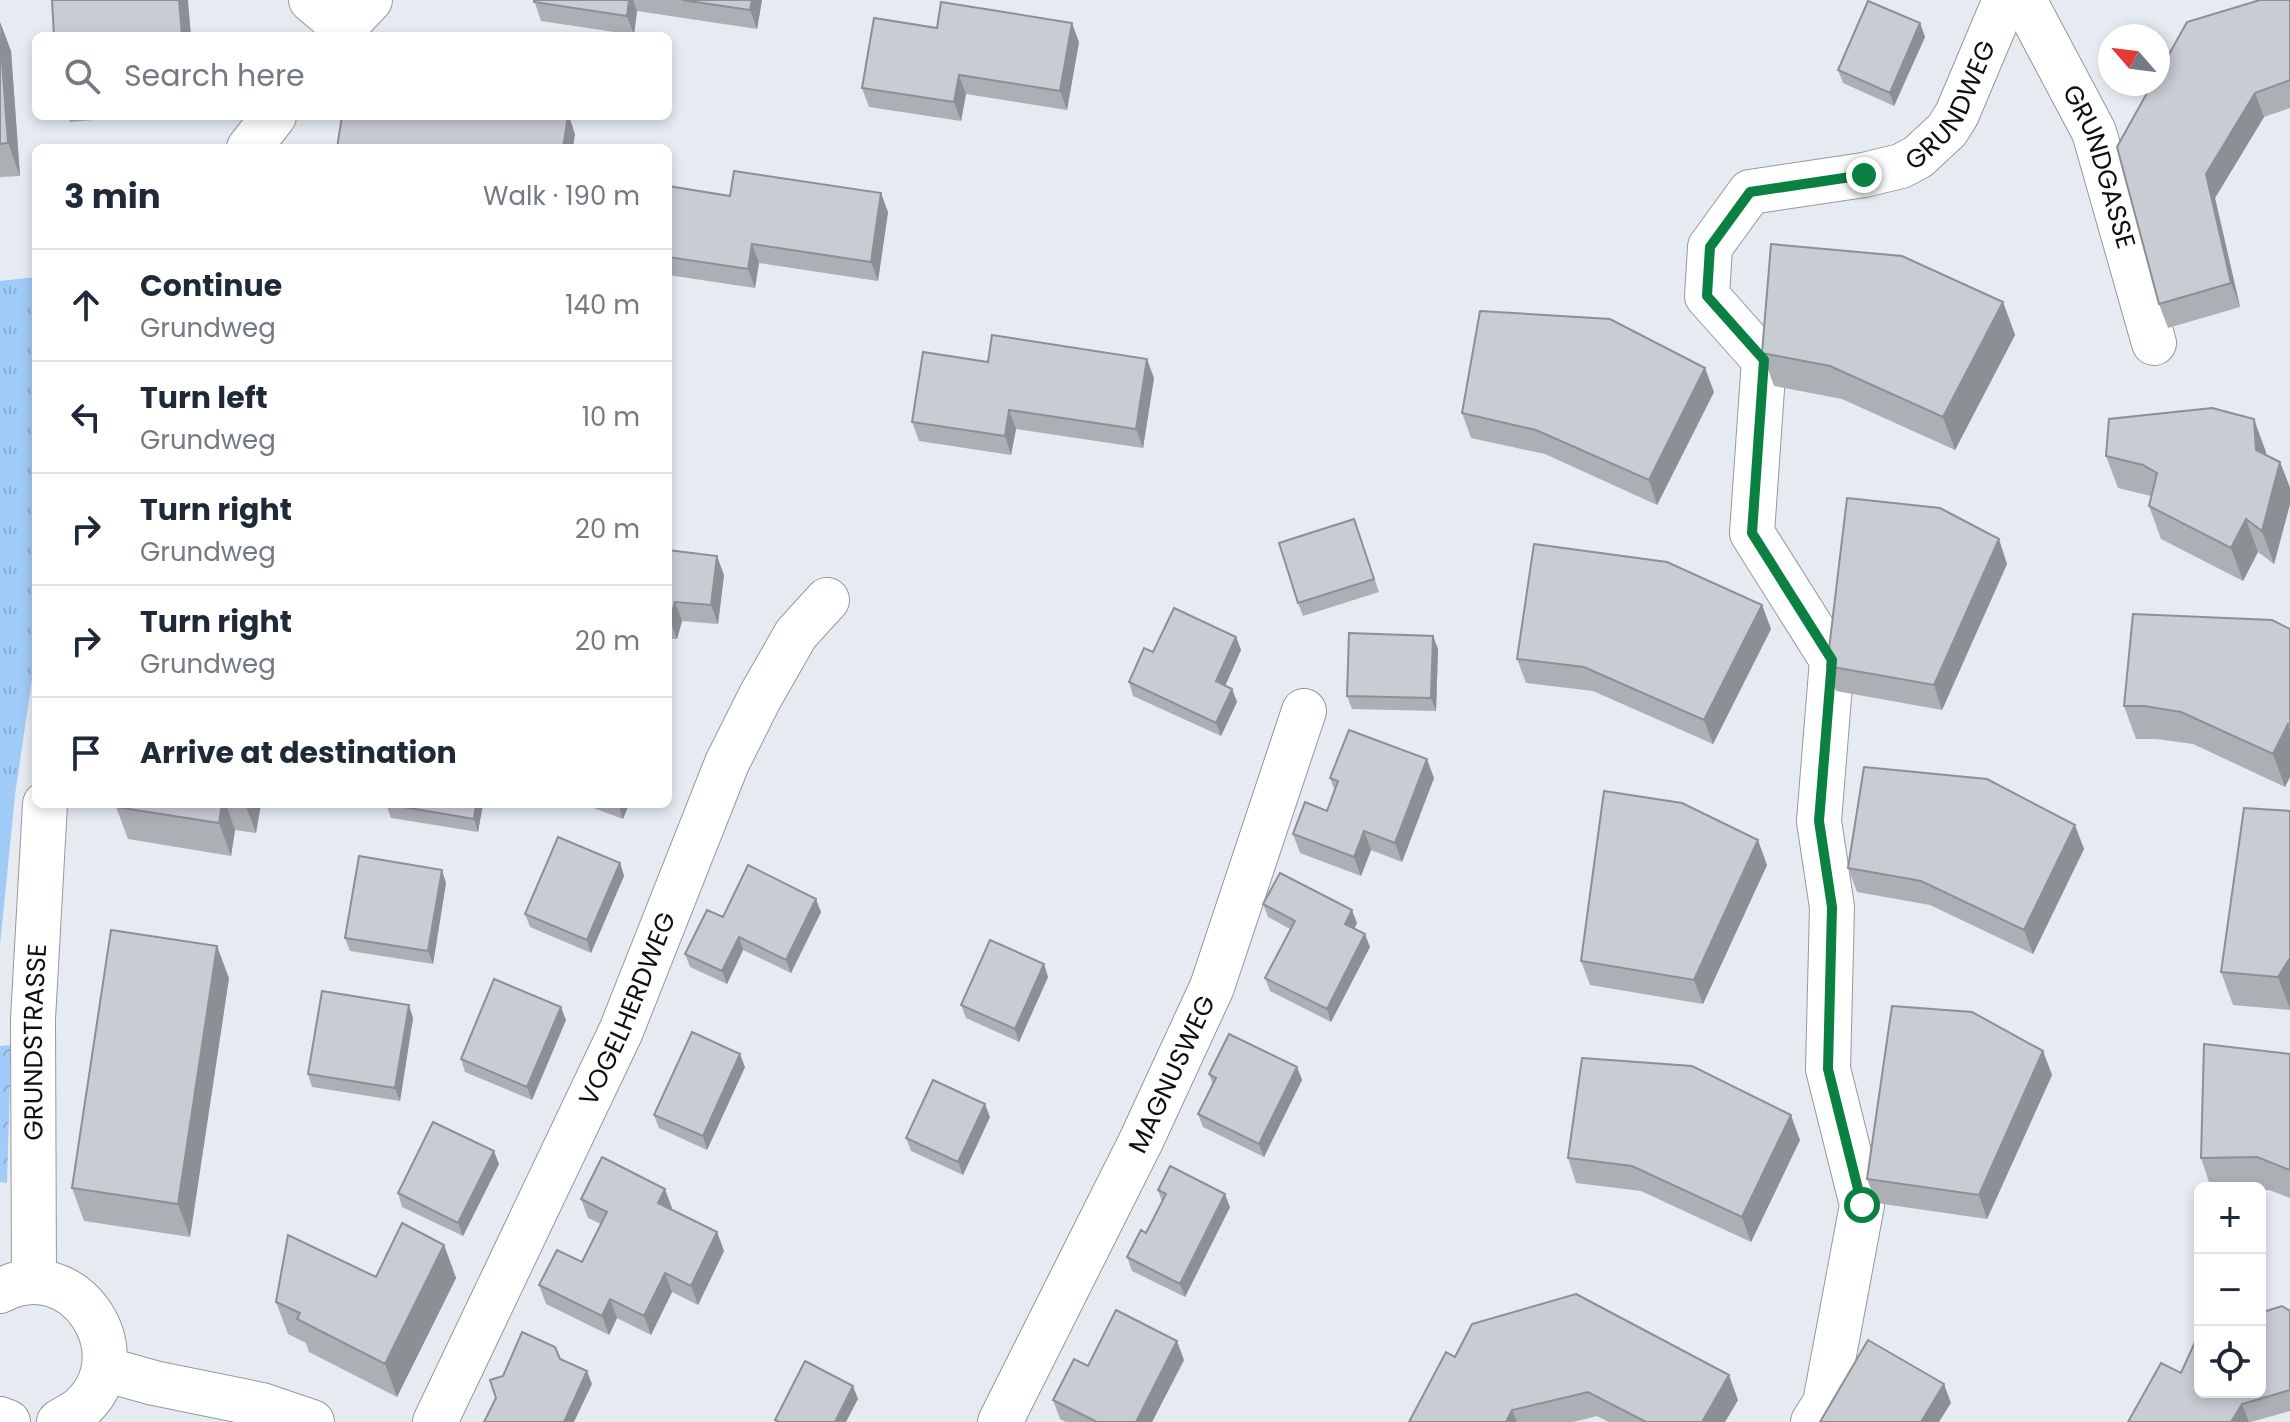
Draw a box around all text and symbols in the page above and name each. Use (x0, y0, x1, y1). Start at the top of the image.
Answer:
north arrow (2098, 24, 2170, 96)
search box (32, 32, 672, 120)
street label: GRUNDWEG (1899, 35, 2004, 179)
icon: search (60, 54, 104, 98)
text: Search here (124, 54, 305, 97)
street label: GRUNDGASSE (2054, 78, 2144, 253)
route end (1846, 157, 1882, 193)
text: 3 min (64, 172, 161, 220)
text: Walk · 190 m (483, 178, 640, 214)
text: Continue (140, 264, 282, 307)
icon: ahead (64, 283, 108, 327)
text: 140 m (565, 287, 640, 323)
text: Grundweg (140, 310, 276, 346)
text: Turn left (140, 376, 268, 419)
icon: left (64, 395, 108, 439)
text: 10 m (582, 399, 640, 435)
text: Grundweg (140, 422, 276, 458)
text: Turn right (140, 488, 292, 531)
icon: right (64, 507, 108, 551)
text: 20 m (575, 511, 640, 547)
text: Grundweg (140, 534, 276, 570)
text: Turn right (140, 600, 292, 643)
icon: right (64, 619, 108, 663)
text: 20 m (575, 623, 640, 659)
text: Grundweg (140, 646, 276, 682)
icon: arrive (64, 731, 108, 775)
text: Arrive at destination (140, 731, 457, 774)
street label: VOGELHERDWEG (570, 907, 684, 1112)
street label: GRUNDSTRASSE (15, 943, 55, 1140)
street label: MAGNUSWEG (1120, 989, 1224, 1159)
map controls (2194, 1182, 2266, 1398)
button: + (2194, 1182, 2266, 1254)
route start (1844, 1187, 1880, 1223)
button: − (2194, 1254, 2266, 1326)
button: locate (2194, 1326, 2266, 1398)

